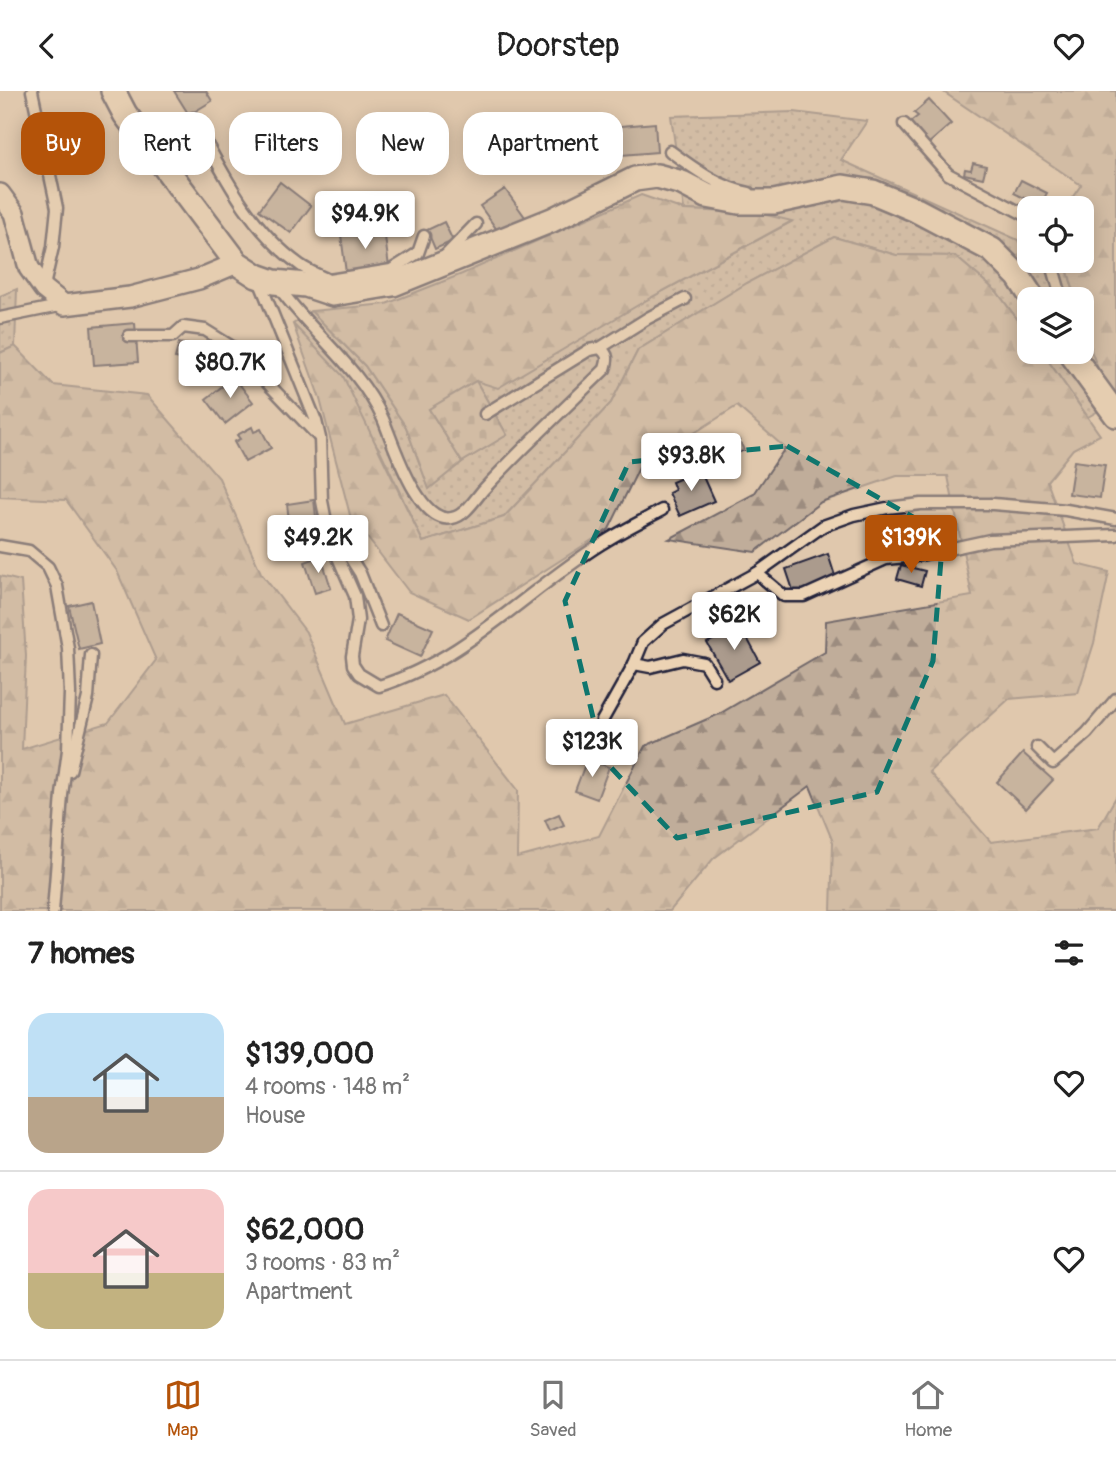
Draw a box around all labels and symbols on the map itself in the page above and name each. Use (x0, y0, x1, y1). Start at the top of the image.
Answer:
pin: $94.9K (308, 191, 422, 251)
pin: $80.7K (173, 341, 287, 400)
pin: $93.8K (634, 433, 748, 493)
pin: $49.2K (261, 515, 375, 575)
pin: $139K (862, 515, 960, 575)
pin: $62K (693, 593, 775, 652)
pin: $123K (543, 719, 641, 779)

